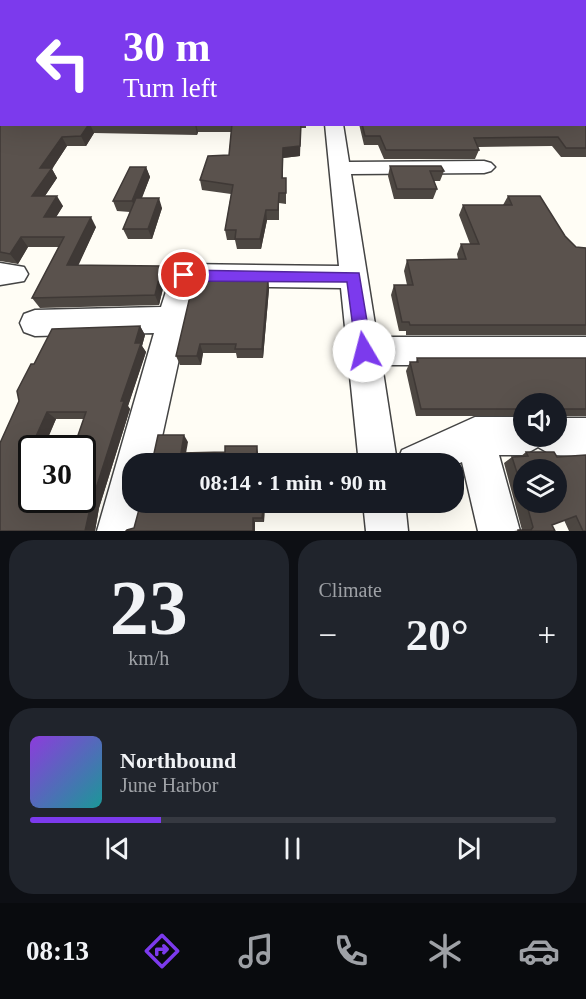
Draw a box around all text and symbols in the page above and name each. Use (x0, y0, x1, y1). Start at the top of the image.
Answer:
icon: left (24, 24, 102, 102)
text: 30 m (123, 24, 211, 70)
text: Turn left (123, 73, 217, 103)
pin (158, 249, 209, 300)
icon: arrive (167, 258, 200, 291)
position arrow (332, 319, 396, 383)
map controls (513, 393, 567, 513)
button: sound (513, 393, 567, 447)
speed limit sign: 30 (18, 435, 96, 513)
button: layers (513, 459, 567, 513)
text: 08:14 · 1 min · 90 m (200, 470, 387, 495)
text: 23 (110, 564, 188, 651)
text: Climate (319, 579, 382, 601)
text: 20° (406, 610, 469, 660)
text: − (319, 617, 337, 653)
text: + (537, 617, 556, 653)
text: km/h (128, 647, 169, 669)
text: Northbound (120, 748, 236, 773)
text: June Harbor (120, 774, 218, 796)
icon: previous (101, 832, 134, 865)
icon: pause (276, 832, 309, 865)
icon: next (452, 832, 485, 865)
icon: directions (141, 930, 183, 972)
icon: music (235, 930, 277, 972)
icon: phone (330, 930, 372, 972)
icon: climate (424, 930, 466, 972)
icon: car (518, 930, 560, 972)
text: 08:13 (26, 936, 89, 966)

